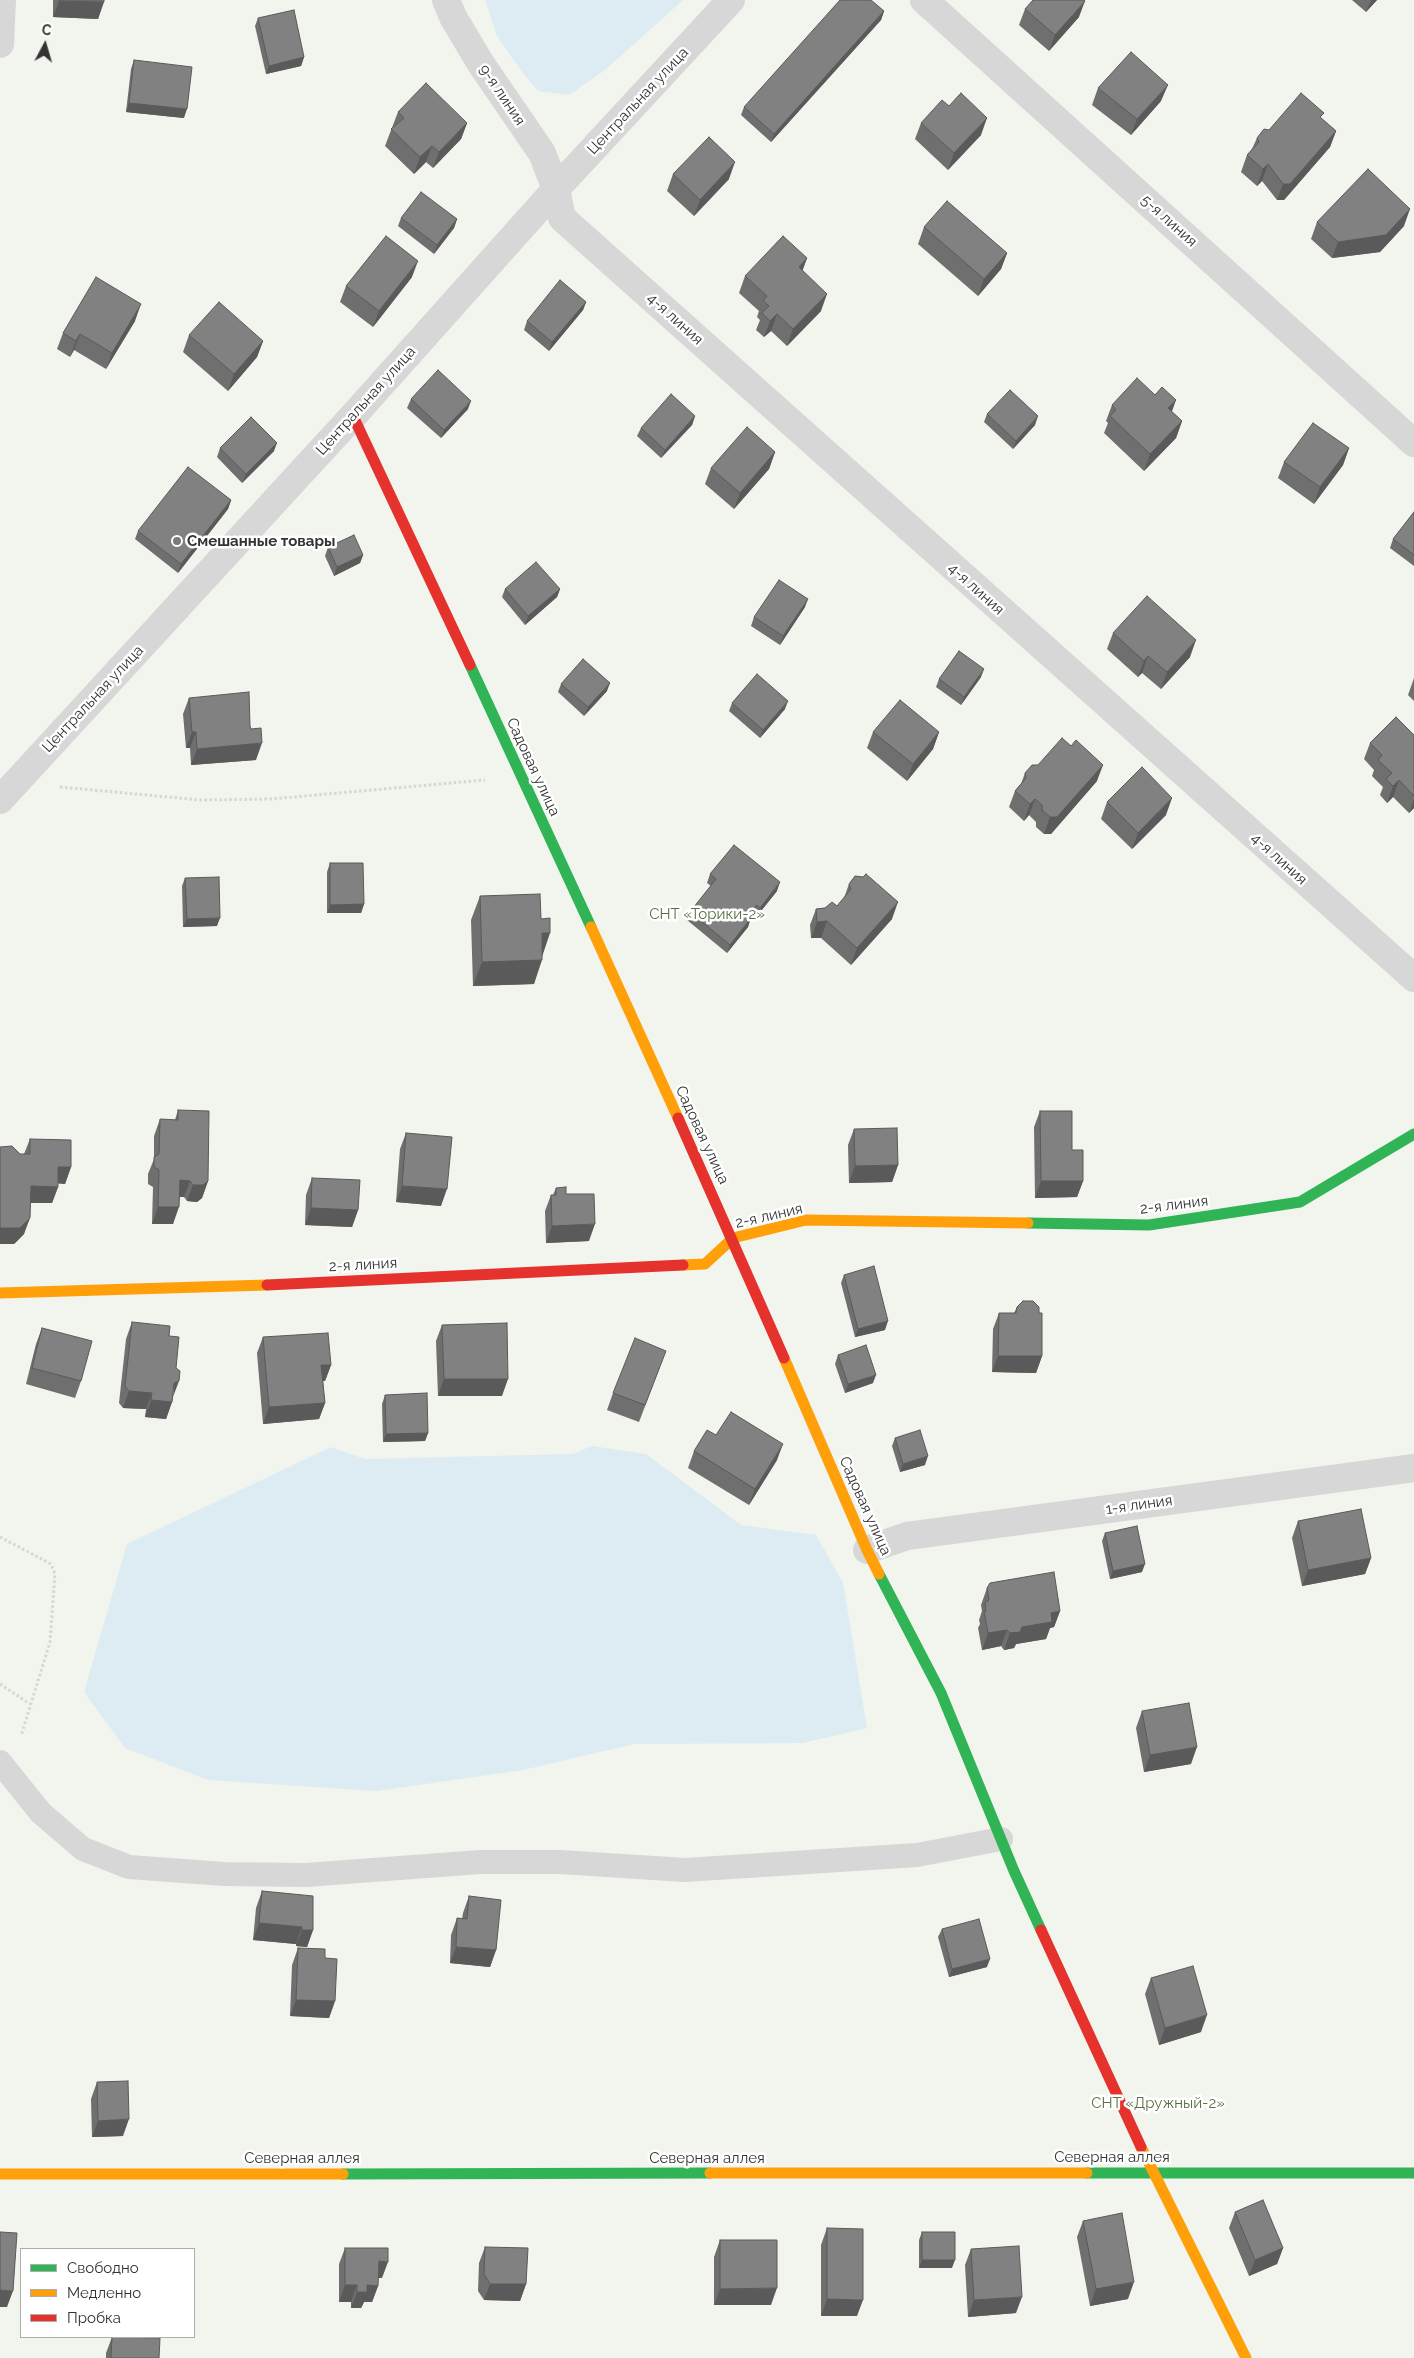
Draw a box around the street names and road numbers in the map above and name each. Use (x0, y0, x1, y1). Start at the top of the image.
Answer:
street label: Центральная улица (584, 44, 692, 158)
street label: 9-я линия (475, 61, 529, 129)
street label: 5-я линия (1137, 191, 1201, 251)
street label: 4-я линия (643, 289, 707, 349)
street label: Центральная улица (312, 343, 420, 459)
street label: 4-я линия (944, 559, 1008, 619)
street label: Центральная улица (39, 642, 147, 756)
street label: Садовая улица (502, 715, 564, 819)
street label: 4-я линия (1247, 829, 1311, 889)
street label: Садовая улица (671, 1083, 733, 1187)
street label: 2-я линия (1139, 1192, 1209, 1218)
street label: 2-я линия (734, 1200, 804, 1232)
street label: 2-я линия (328, 1254, 398, 1276)
street label: Садовая улица (835, 1454, 895, 1558)
street label: 1-я линия (1105, 1491, 1173, 1519)
street label: Северная аллея (1054, 2148, 1170, 2166)
street label: Северная аллея (244, 2149, 360, 2167)
street label: Северная аллея (649, 2149, 765, 2167)

